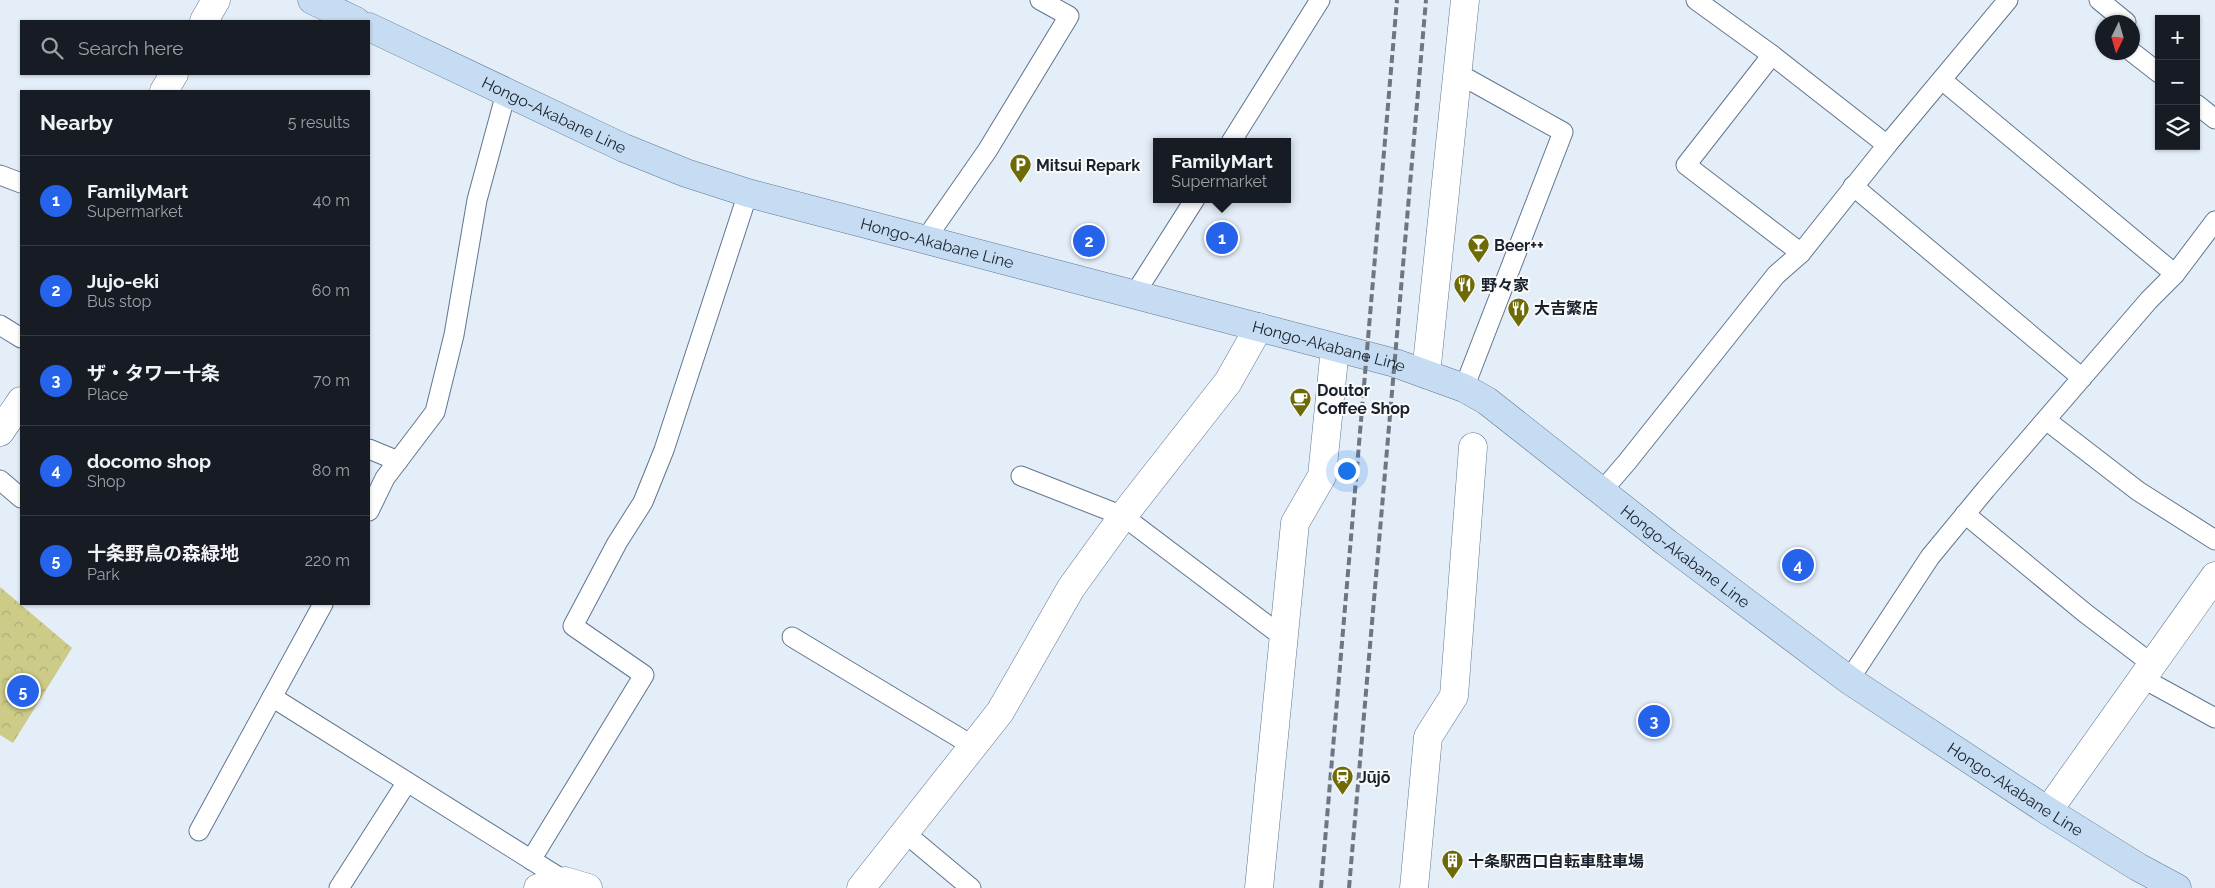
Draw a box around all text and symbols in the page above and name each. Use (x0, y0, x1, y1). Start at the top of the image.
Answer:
north arrow (2095, 15, 2140, 60)
map controls (2155, 15, 2200, 150)
button: + (2155, 15, 2200, 60)
search box (20, 20, 370, 75)
icon: search (38, 34, 66, 62)
text: Search here (78, 37, 184, 59)
button: − (2155, 60, 2200, 105)
street label: Hongo-Akabane Line (479, 73, 629, 158)
button: layers (2155, 105, 2200, 150)
text: Nearby (40, 110, 113, 135)
text: 5 results (288, 113, 350, 132)
popup (1153, 138, 1291, 203)
text: FamilyMart (1171, 150, 1273, 172)
parking icon: Mitsui Repark (1008, 153, 1032, 184)
place label: Mitsui Repark (1036, 156, 1140, 175)
text: Supermarket (1171, 172, 1267, 191)
text: FamilyMart (87, 180, 188, 202)
text: 1 (52, 191, 60, 210)
text: 40 m (313, 191, 350, 210)
text: Supermarket (87, 202, 183, 221)
street label: Hongo-Akabane Line (859, 214, 1016, 272)
pin: 1 (1206, 219, 1238, 257)
pin: 2 (1073, 222, 1105, 260)
bar icon: Beer++ (1466, 233, 1490, 264)
place label: Beer++ (1494, 236, 1544, 255)
text: Jujo-eki (87, 270, 159, 292)
restaurant icon: 野々家 (1453, 273, 1477, 304)
place label: 野々家 (1481, 276, 1529, 295)
text: 2 (51, 281, 61, 300)
text: 60 m (312, 281, 350, 300)
text: Bus stop (87, 292, 151, 311)
restaurant icon: 大吉繁店 (1506, 296, 1530, 327)
place label: 大吉繁店 (1534, 299, 1598, 318)
street label: Hongo-Akabane Line (1250, 317, 1408, 376)
text: ザ・タワー十条 (87, 362, 220, 384)
text: 3 (52, 371, 60, 390)
text: 70 m (313, 371, 350, 390)
place label: Doutor Coffee Shop (1317, 381, 1410, 418)
text: Place (87, 385, 128, 404)
cafe icon: Doutor Coffee Shop (1289, 387, 1313, 418)
text: docomo shop (87, 450, 211, 472)
your location (1334, 458, 1360, 484)
text: 4 (51, 461, 61, 480)
text: 80 m (312, 461, 350, 480)
text: Shop (87, 472, 125, 491)
street label: Hongo-Akabane Line (1617, 501, 1754, 612)
text: 十条野鳥の森緑地 (87, 542, 239, 564)
pin: 4 (1782, 546, 1814, 584)
text: 5 (52, 551, 60, 570)
text: 220 m (305, 551, 350, 570)
text: Park (87, 565, 120, 584)
pin: 5 (7, 672, 39, 710)
pin: 3 (1638, 702, 1670, 740)
street label: Hongo-Akabane Line (1944, 739, 2086, 840)
station icon: Jūjō (1331, 765, 1355, 796)
place label: Jūjō (1359, 768, 1391, 787)
building icon: 十条駅西口自転車駐車場 (1440, 849, 1464, 880)
place label: 十条駅西口自転車駐車場 (1468, 852, 1644, 871)

